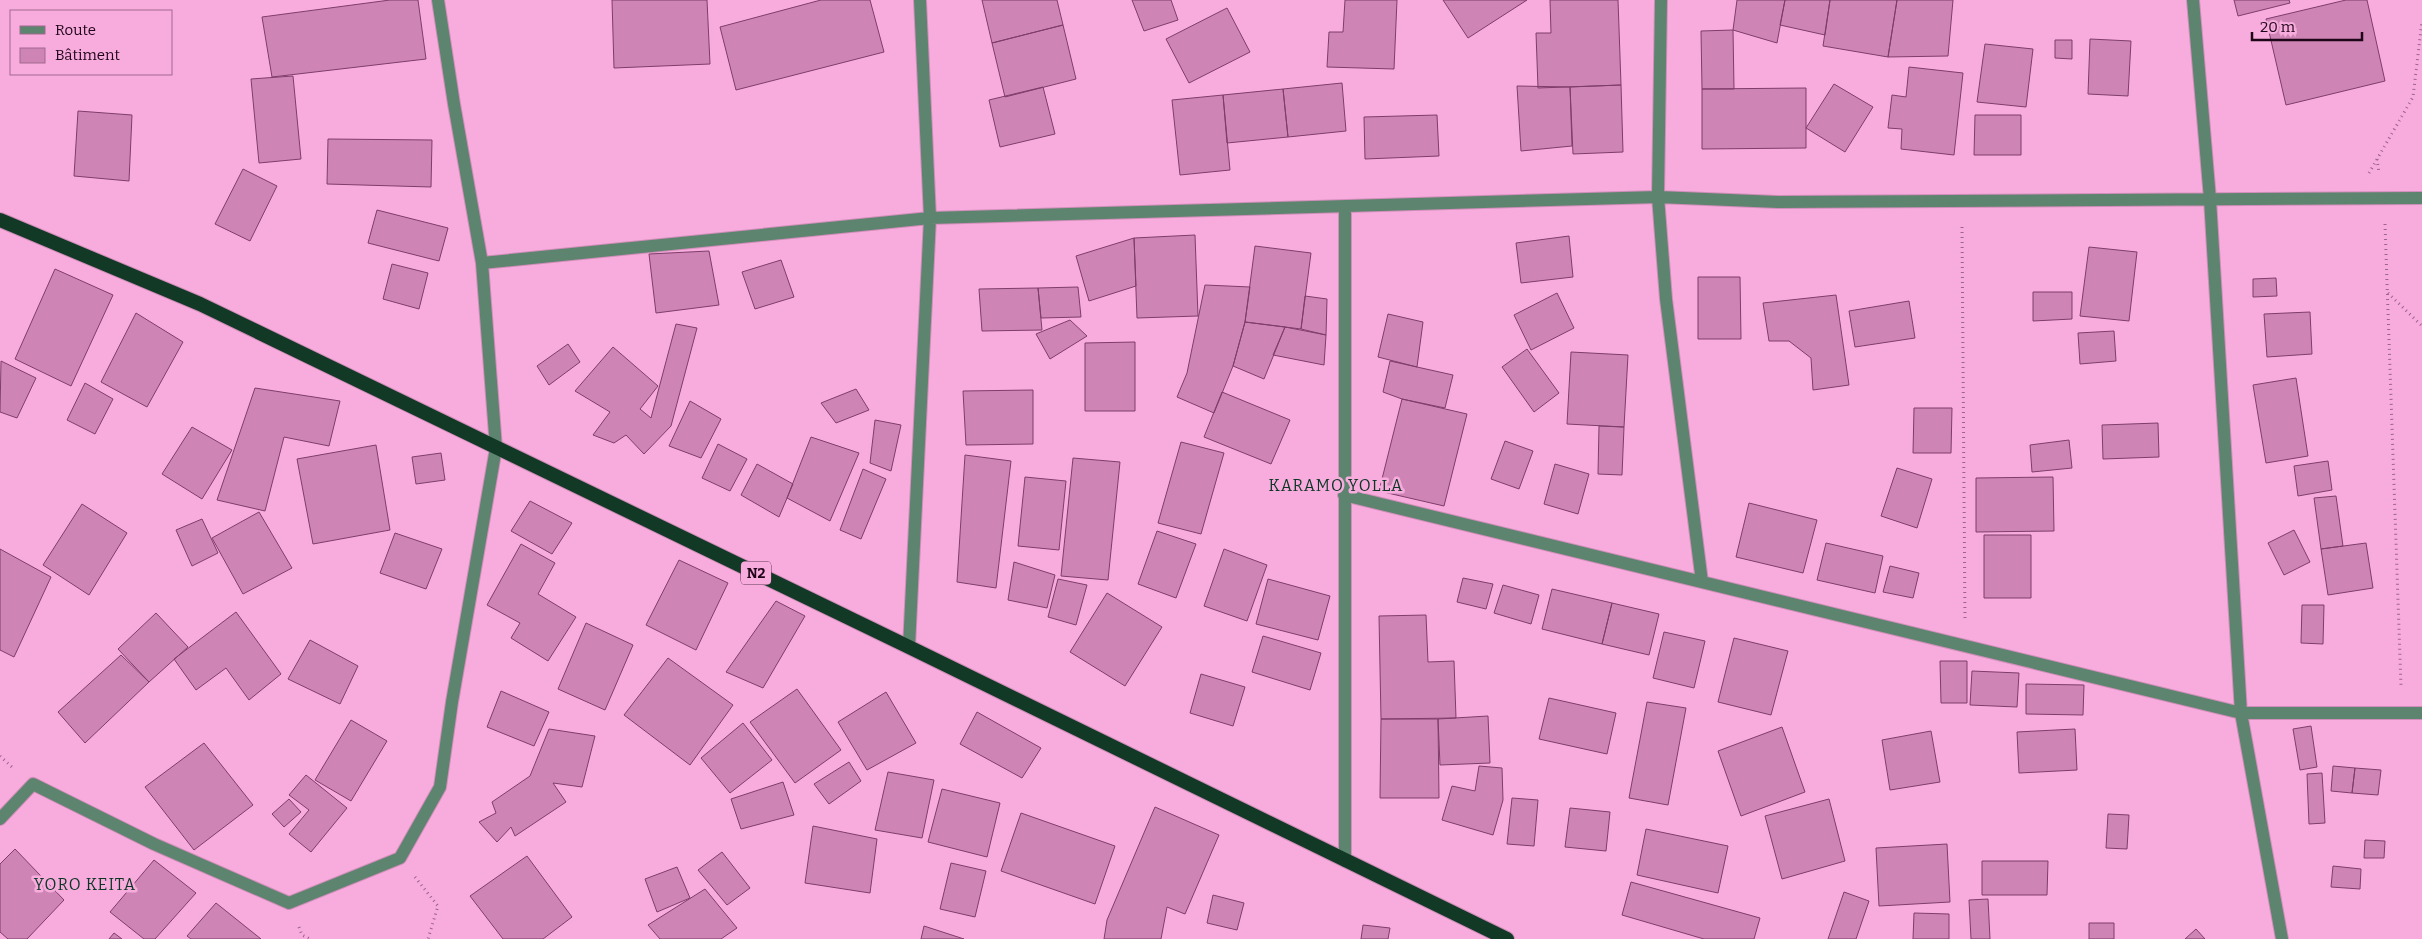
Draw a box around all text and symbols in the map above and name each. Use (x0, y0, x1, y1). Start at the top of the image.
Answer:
legend (10, 10, 172, 75)
scale bar (2252, 10, 2362, 42)
text: 20 m (2260, 18, 2296, 36)
text: Route (55, 21, 96, 39)
text: Bâtiment (55, 46, 120, 64)
district label: KARAMO YOLLA (1269, 476, 1403, 495)
road number: N2 (741, 562, 771, 584)
district label: YORO KEITA (34, 875, 136, 894)

